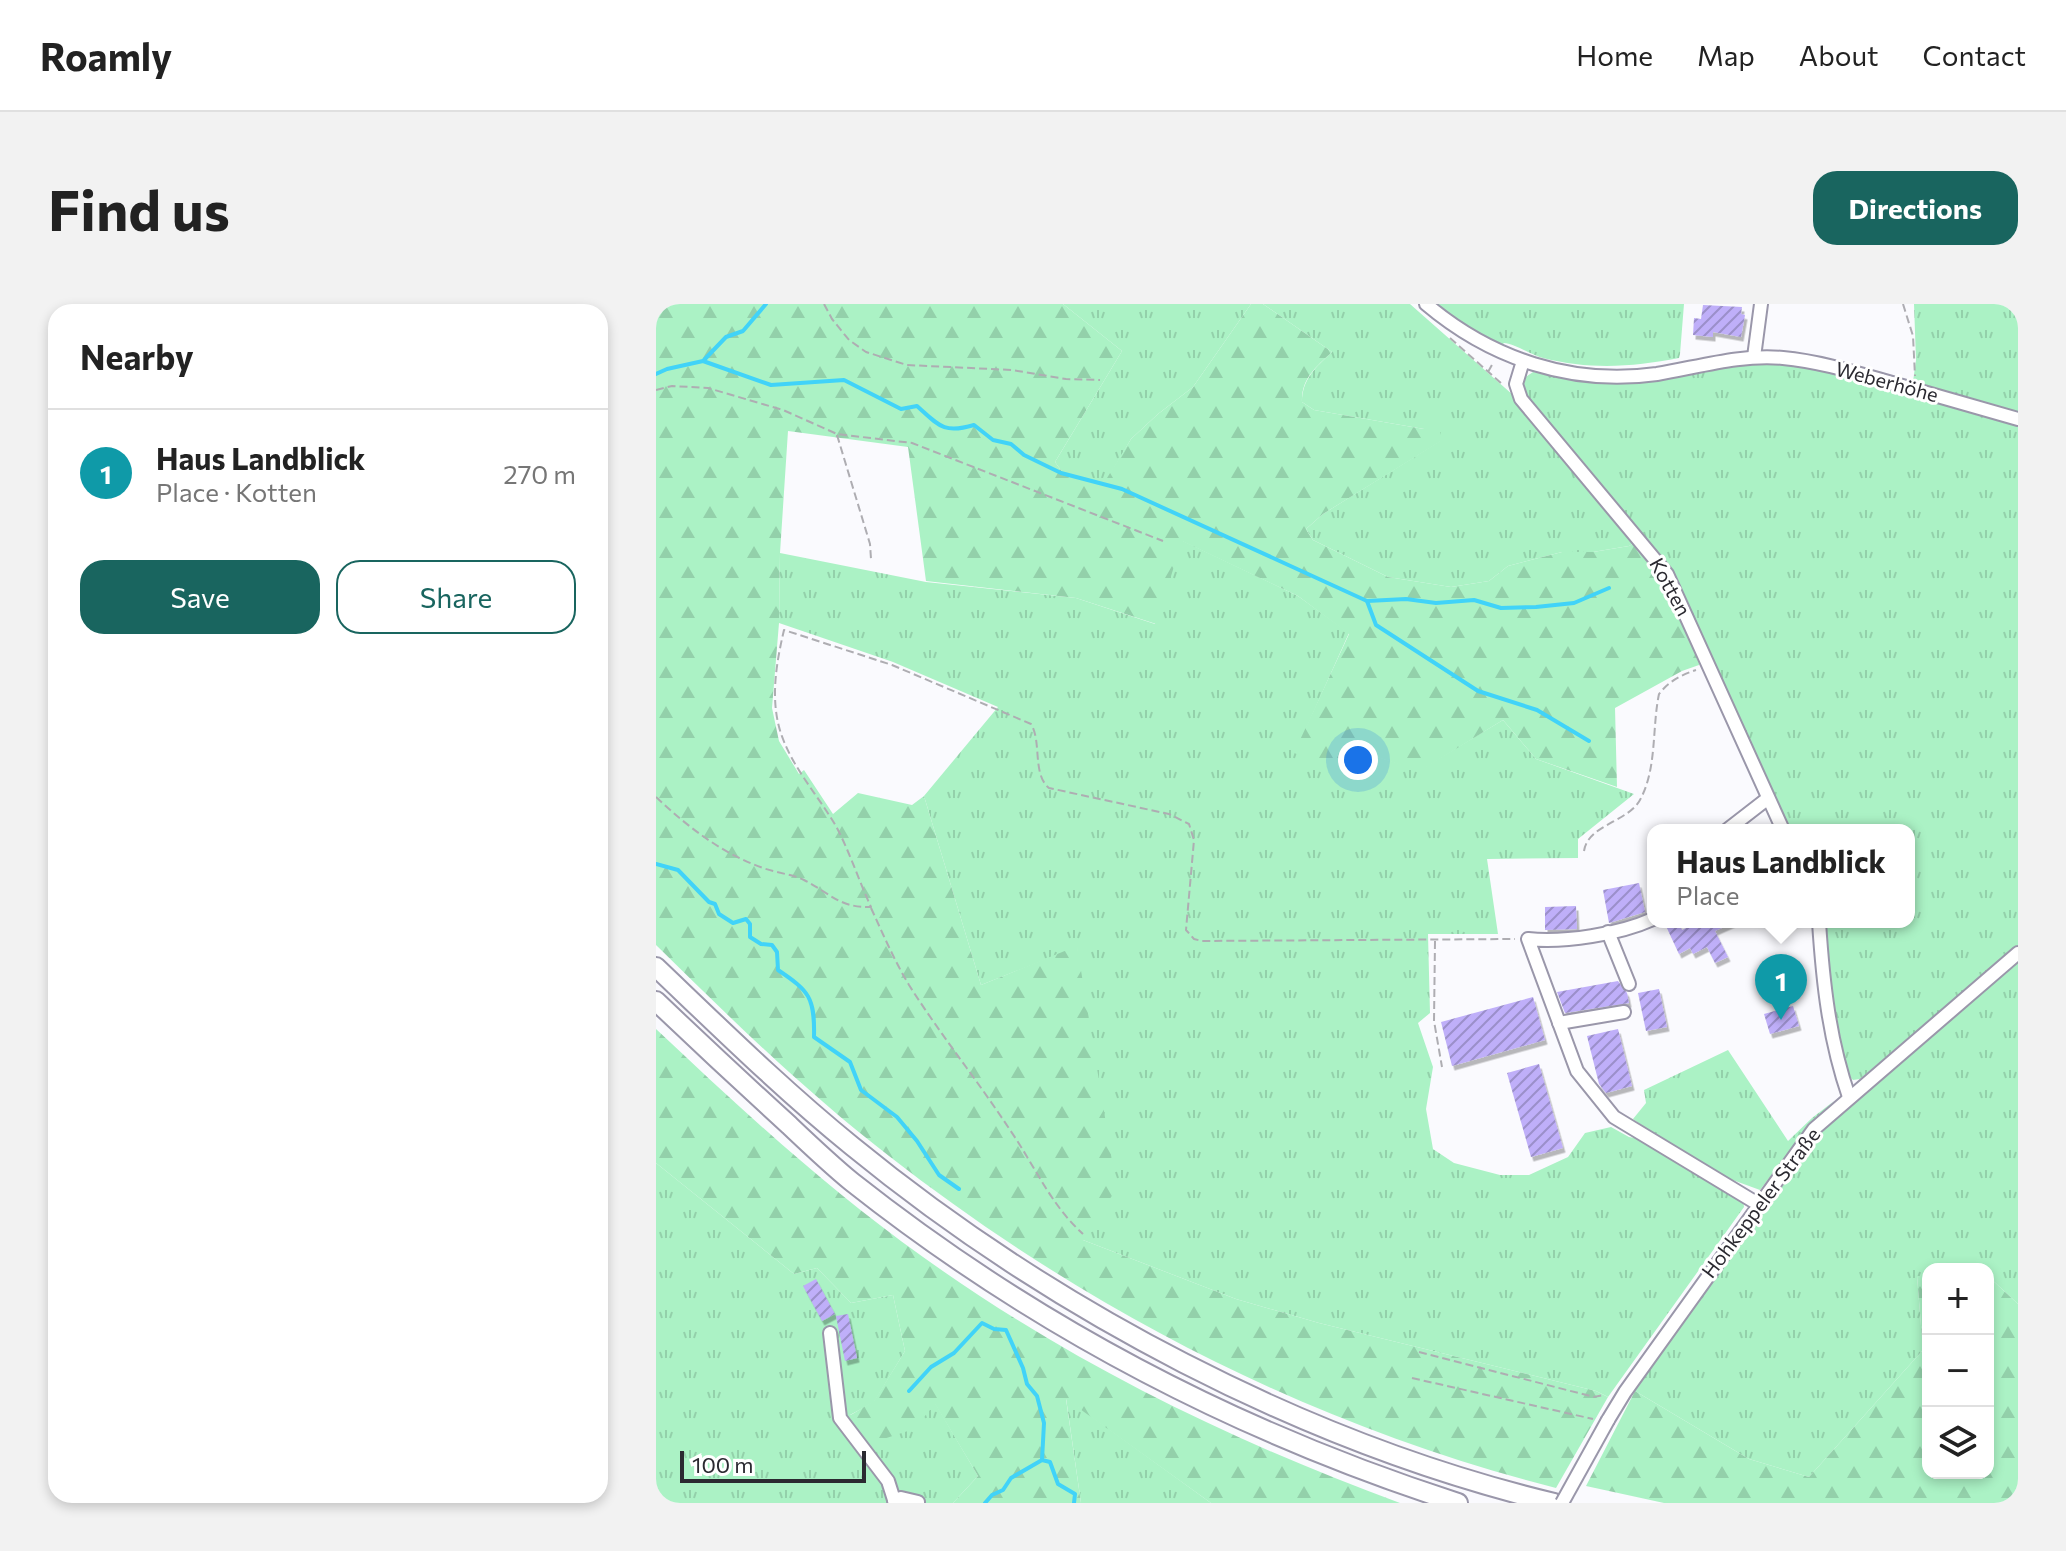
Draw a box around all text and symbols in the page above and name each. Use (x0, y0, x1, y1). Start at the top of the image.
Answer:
text: Roamly (40, 32, 172, 79)
text: Home (1576, 38, 1653, 72)
text: Map (1697, 38, 1755, 72)
text: About (1799, 38, 1879, 72)
text: Contact (1923, 38, 2026, 72)
button: Directions (1813, 171, 2018, 245)
text: Find us (48, 174, 230, 243)
text: Nearby (80, 335, 194, 377)
street label: Weberhöhe (1833, 356, 1941, 406)
text: Haus Landblick (156, 439, 365, 476)
text: 1 (100, 458, 112, 489)
text: 270 m (503, 458, 576, 489)
text: Place · Kotten (156, 476, 317, 507)
street label: Kotten (1645, 553, 1697, 620)
button: Save (80, 560, 320, 634)
button: Share (336, 560, 576, 634)
your location (1338, 740, 1378, 780)
popup (1647, 824, 1915, 928)
text: Haus Landblick (1676, 842, 1886, 879)
text: Place (1676, 879, 1739, 910)
pin: 1 (1755, 954, 1807, 1020)
street label: Hohkeppeler Straße (1696, 1123, 1824, 1282)
map controls (1922, 1263, 1994, 1479)
button: + (1922, 1263, 1994, 1335)
button: − (1922, 1335, 1994, 1407)
button: layers (1922, 1407, 1994, 1479)
scale bar (680, 1447, 866, 1483)
text: 100 m (692, 1451, 754, 1478)

